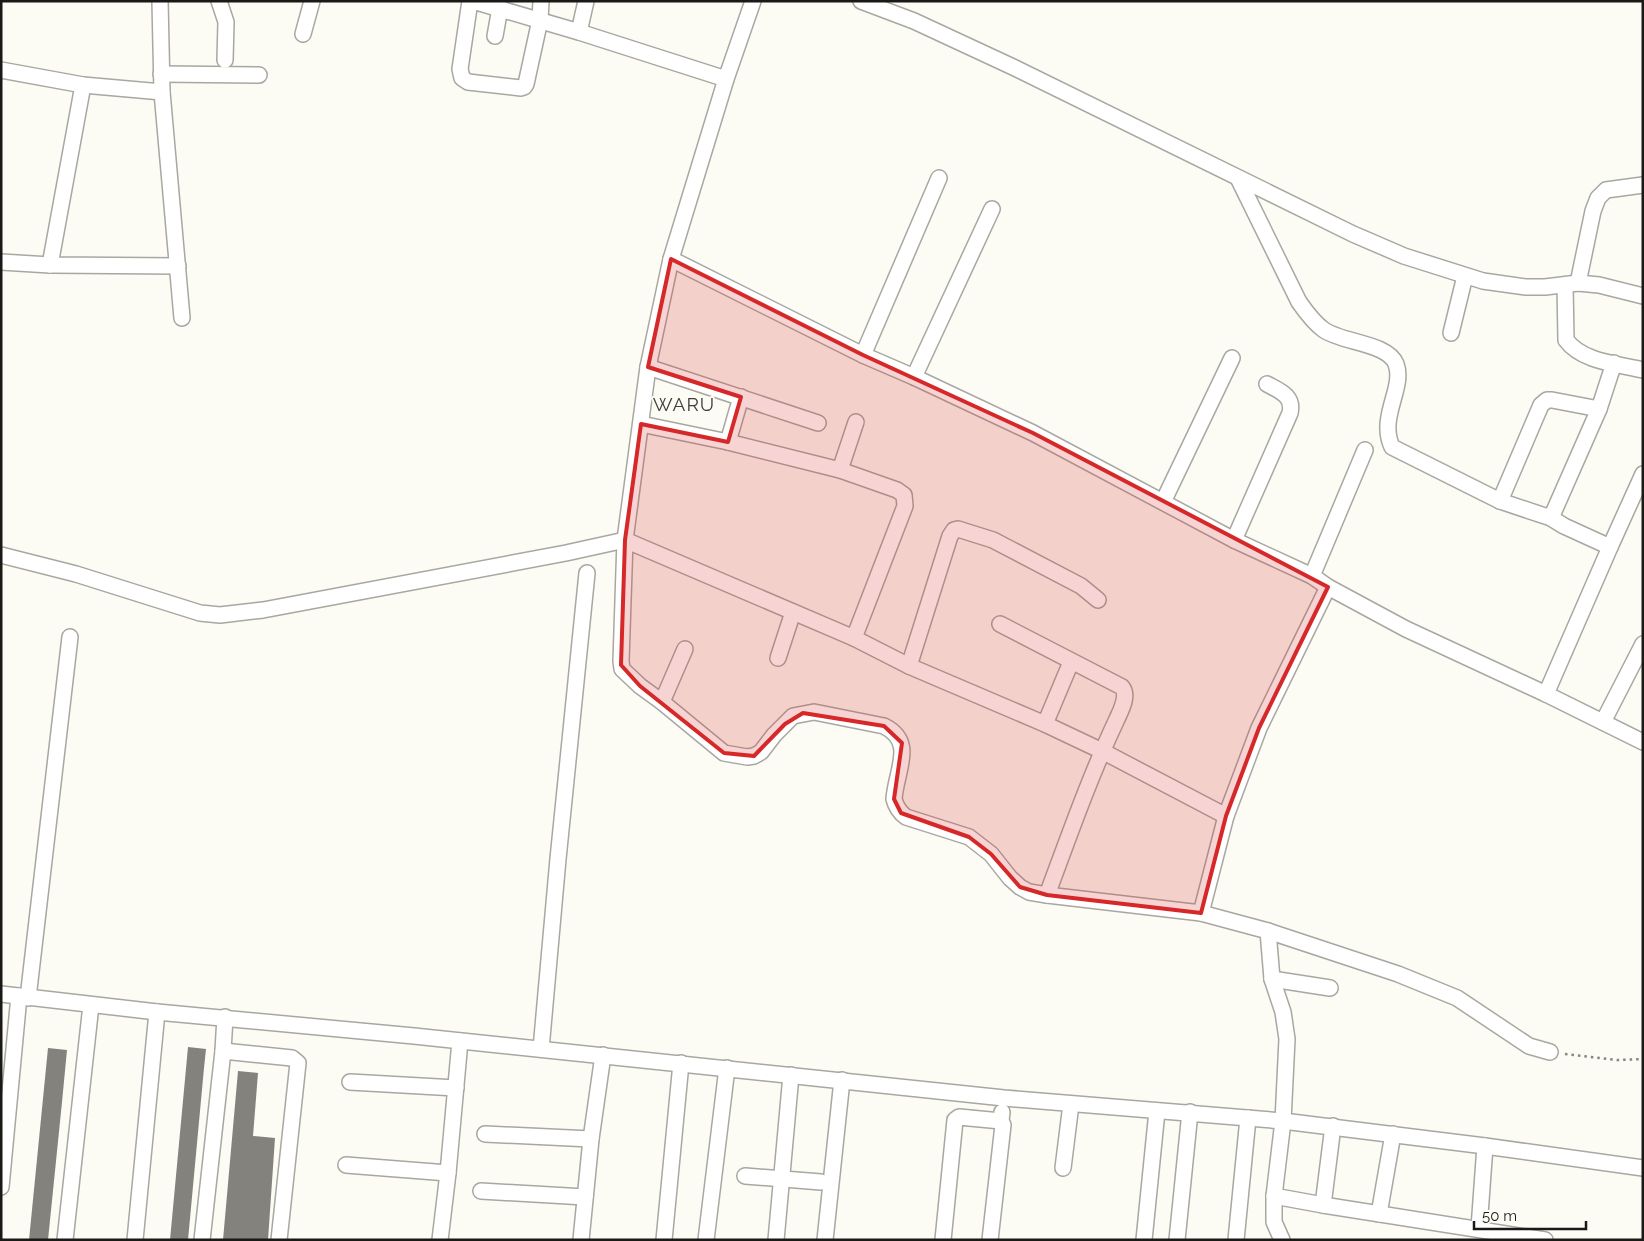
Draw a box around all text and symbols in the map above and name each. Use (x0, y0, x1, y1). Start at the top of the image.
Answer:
district label: WARU (653, 393, 715, 415)
scale bar (1474, 1198, 1586, 1230)
text: 50 m (1482, 1207, 1517, 1225)

